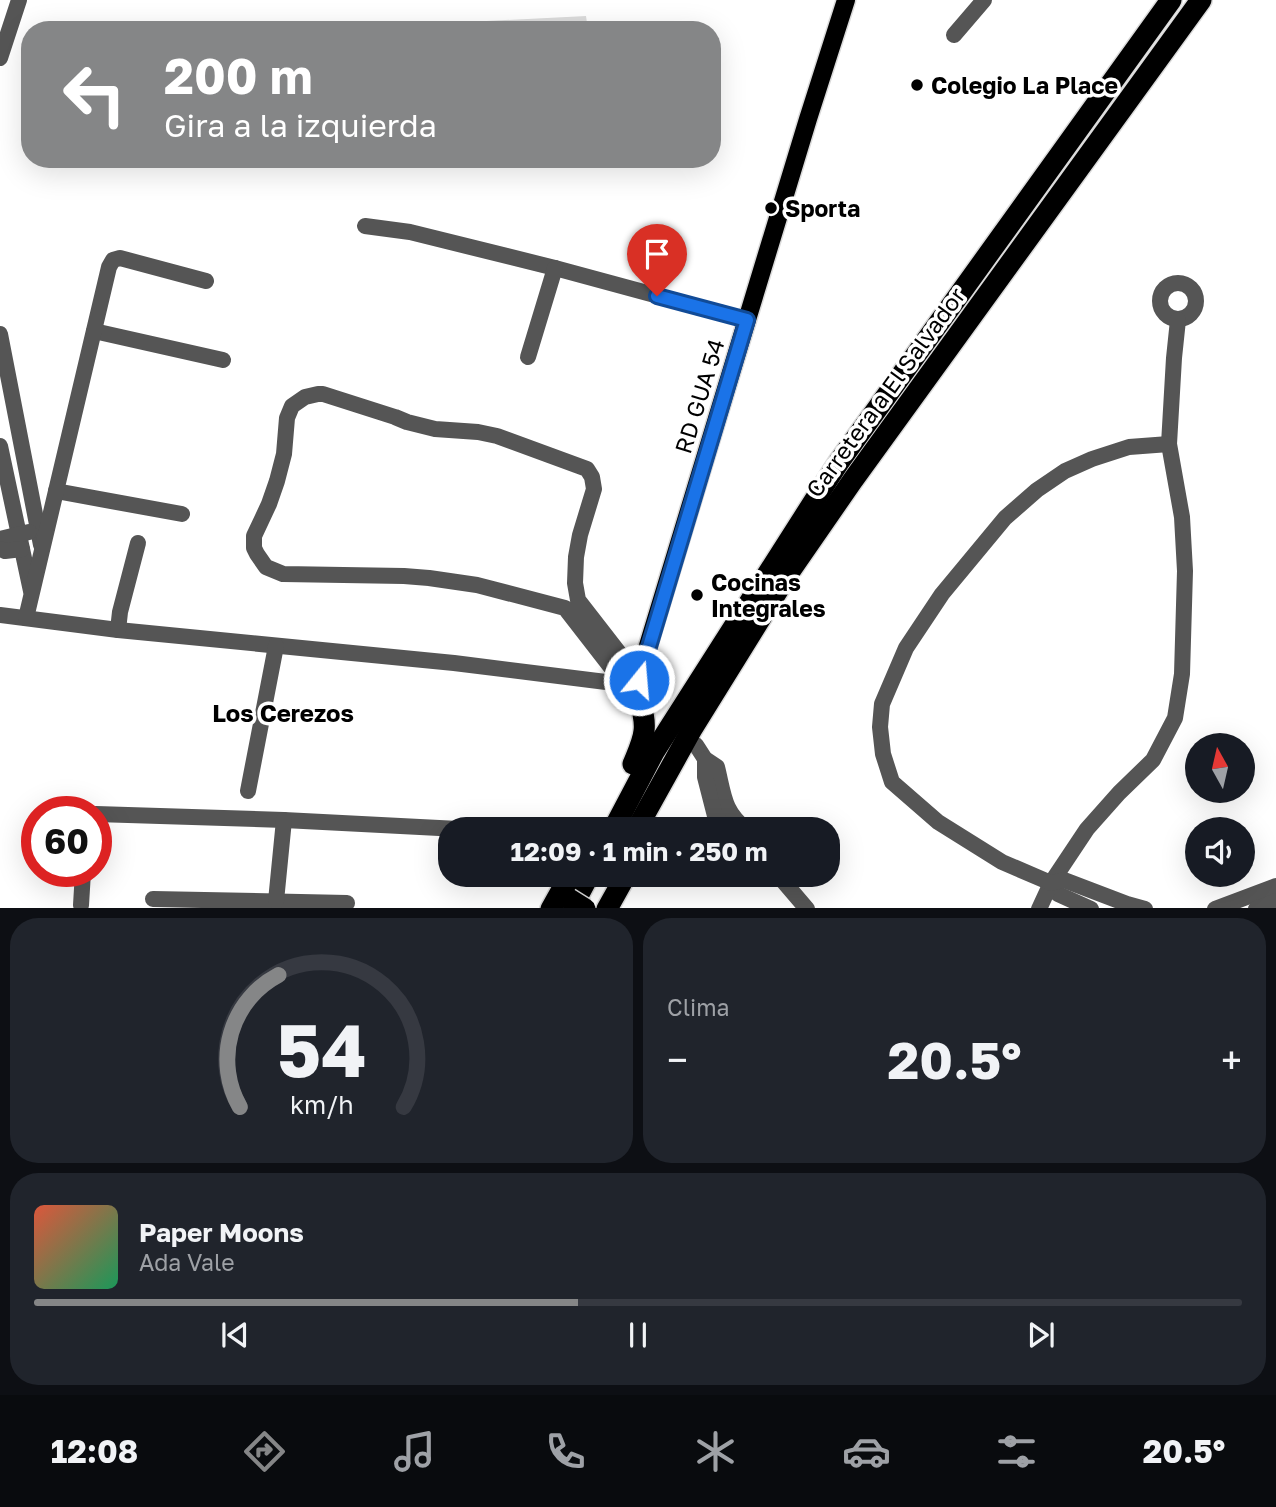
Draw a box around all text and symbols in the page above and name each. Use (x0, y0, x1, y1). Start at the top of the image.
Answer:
text: 200 m (164, 46, 313, 105)
icon: left (49, 49, 140, 140)
place label: Colegio La Place (931, 71, 1118, 99)
marker: Colegio La Place (909, 77, 925, 93)
text: Gira a la izquierda (164, 106, 437, 144)
place label: Sporta (785, 194, 860, 222)
marker: Sporta (763, 200, 779, 216)
pin (627, 224, 687, 296)
icon: arrive (638, 235, 676, 273)
street label: Carretera a El Salvador (800, 282, 970, 502)
street label: RD GUA 54 (668, 335, 730, 457)
place label: Cocinas Integrales (711, 568, 826, 622)
marker: Cocinas Integrales (689, 587, 705, 603)
position arrow (602, 643, 676, 717)
district label: Los Cerezos (212, 698, 354, 727)
north arrow (1185, 733, 1255, 803)
map controls (1185, 733, 1255, 887)
speed limit sign: 60 (21, 796, 112, 887)
button: sound (1185, 817, 1255, 887)
text: 12:09 · 1 min · 250 m (511, 836, 767, 867)
text: Clima (667, 993, 730, 1021)
text: 54 (277, 1006, 366, 1093)
text: 20.5° (887, 1028, 1022, 1090)
text: − (667, 1037, 688, 1082)
text: + (1221, 1037, 1242, 1082)
text: km/h (290, 1088, 353, 1119)
text: Paper Moons (139, 1217, 304, 1248)
text: Ada Vale (139, 1248, 235, 1276)
icon: previous (216, 1316, 254, 1354)
icon: pause (619, 1316, 657, 1354)
icon: next (1022, 1316, 1060, 1354)
icon: directions (240, 1427, 289, 1476)
icon: music (390, 1427, 439, 1476)
icon: phone (541, 1427, 590, 1476)
icon: climate (691, 1427, 740, 1476)
icon: car (842, 1427, 891, 1476)
icon: filters (992, 1427, 1041, 1476)
text: 12:08 (51, 1432, 138, 1470)
text: 20.5° (1143, 1432, 1225, 1470)

